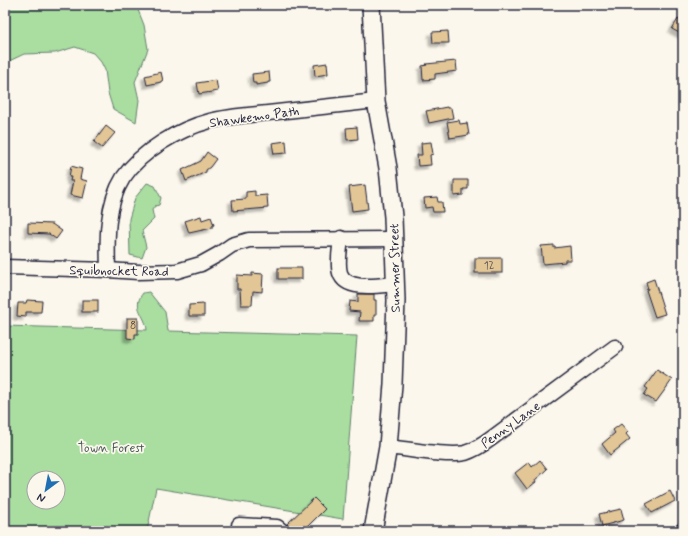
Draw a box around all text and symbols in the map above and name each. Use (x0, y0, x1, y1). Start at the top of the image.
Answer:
street label: Shawkemo Path (208, 103, 300, 132)
street label: Summer Street (386, 223, 405, 313)
house number: 12 (484, 259, 495, 273)
street label: Squibnocket Road (69, 262, 169, 281)
house number: 8 (130, 319, 136, 333)
street label: Penny Lane (478, 398, 544, 452)
park label: Town Forest (78, 440, 144, 457)
north arrow (26, 470, 66, 510)
text: N (34, 490, 48, 506)

